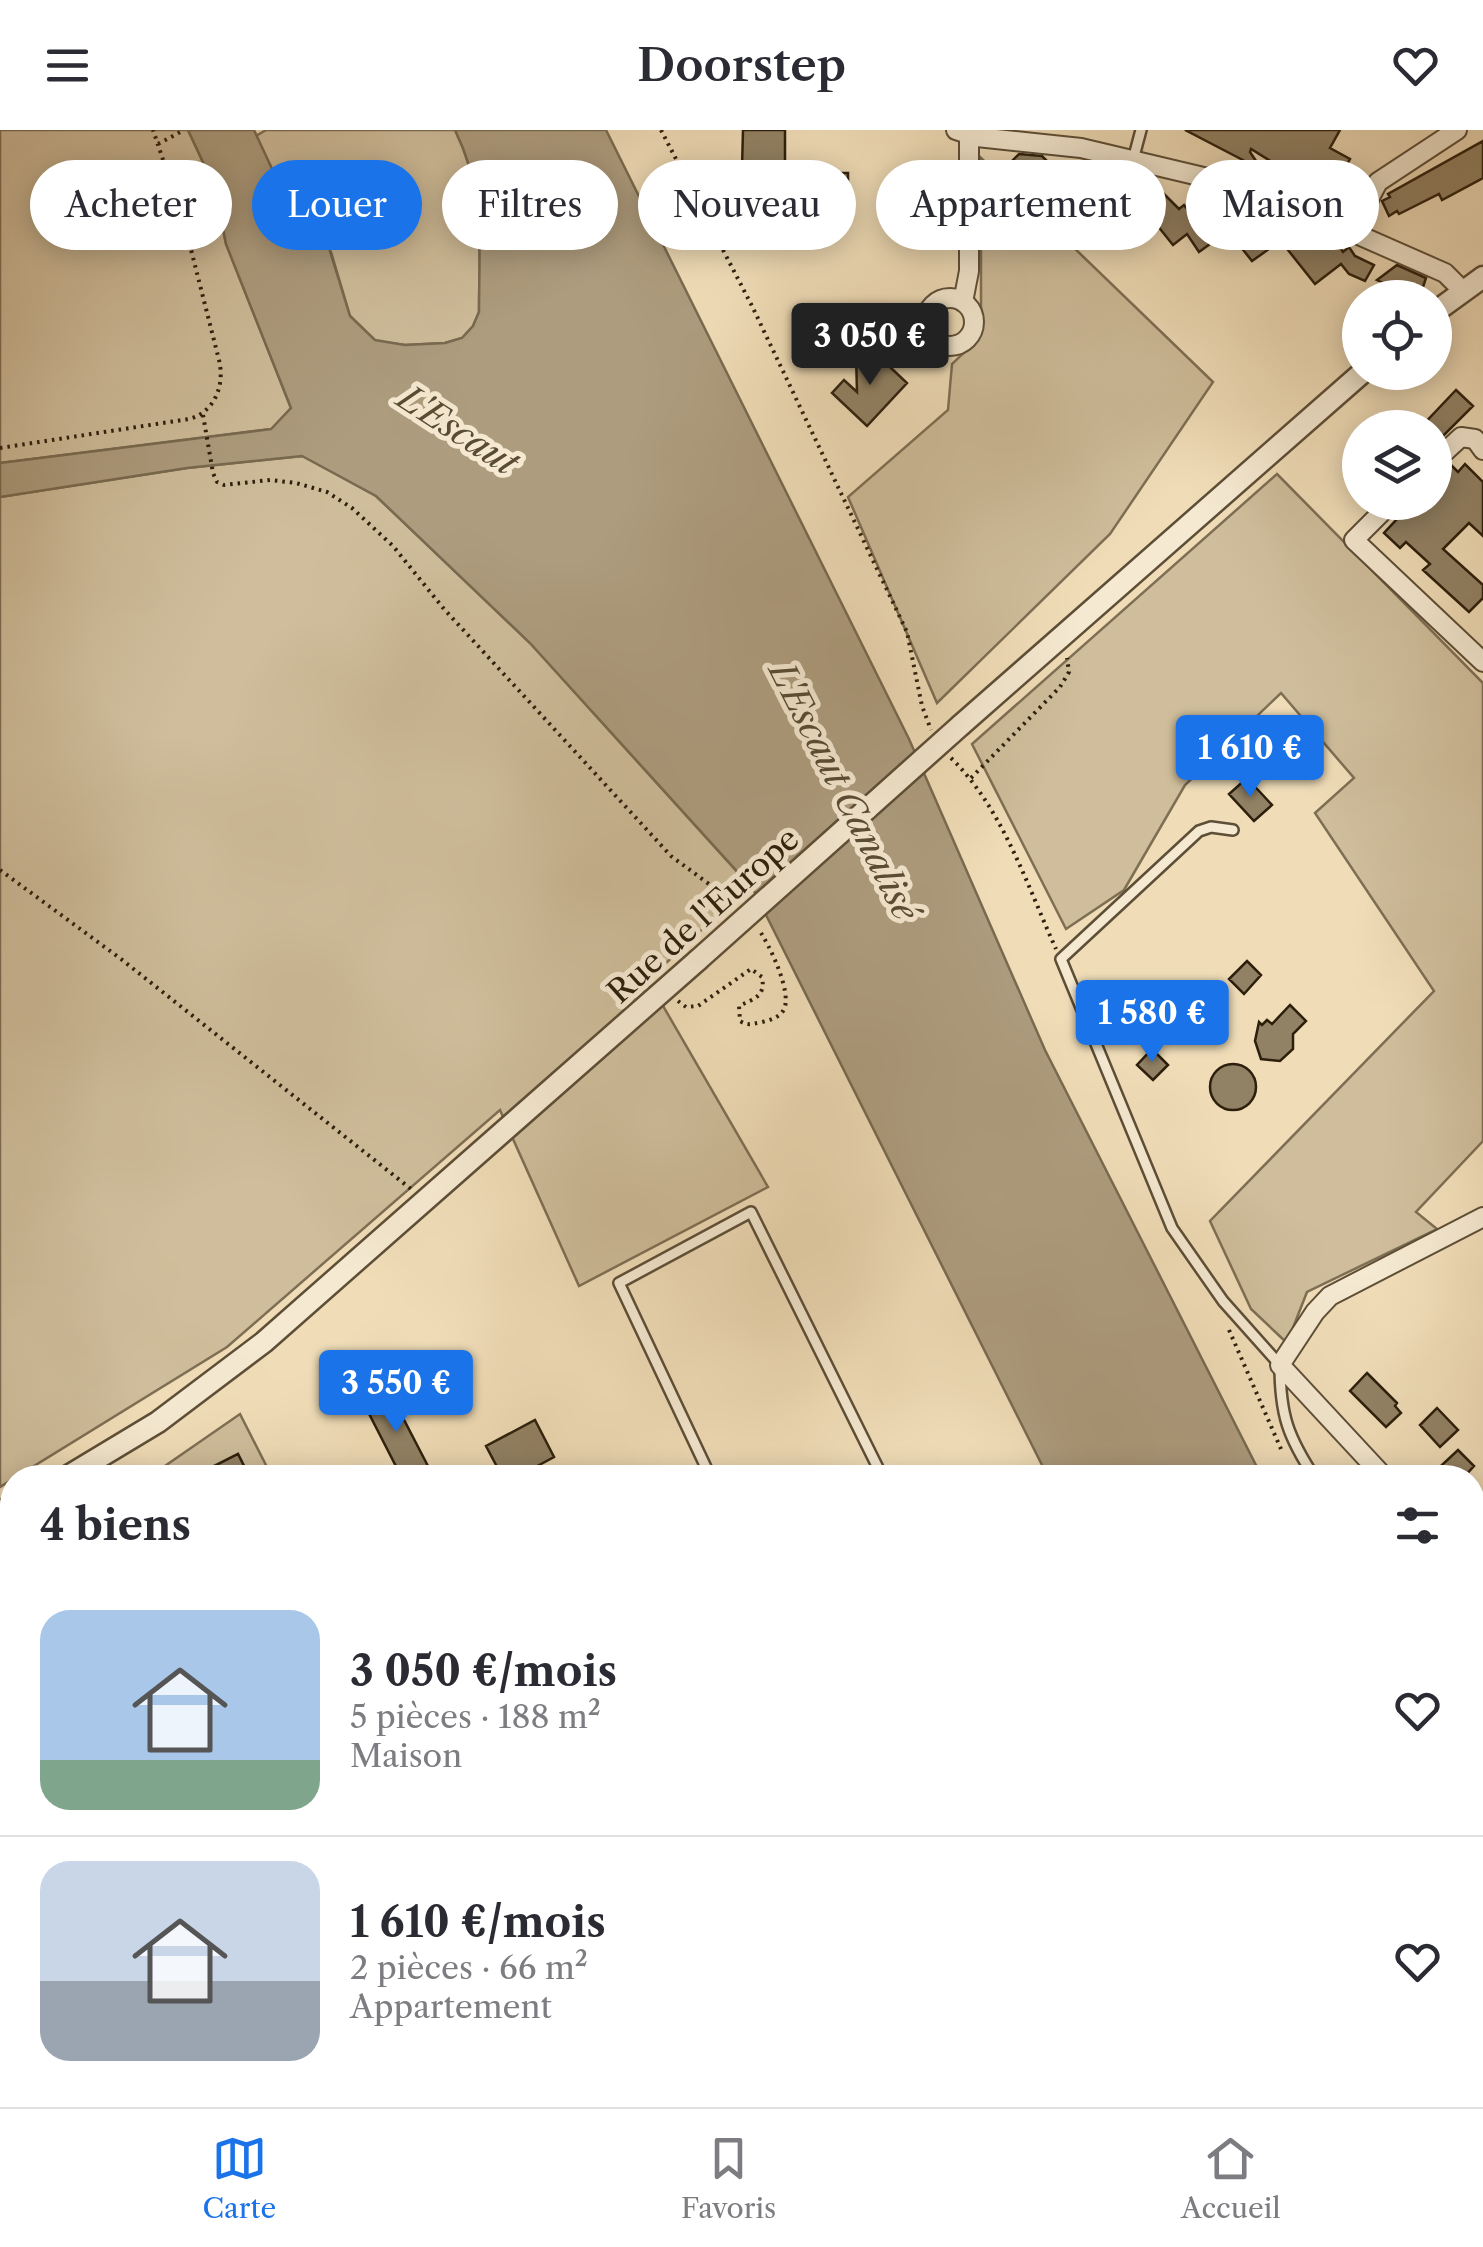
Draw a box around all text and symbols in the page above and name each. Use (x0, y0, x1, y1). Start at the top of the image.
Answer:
text: Doorstep (637, 37, 846, 93)
icon: menu (40, 38, 95, 93)
icon: heart (1388, 38, 1443, 93)
chip: Acheter (30, 160, 232, 250)
chip: Louer (252, 160, 422, 250)
chip: Filtres (442, 160, 618, 250)
chip: Nouveau (638, 160, 856, 250)
chip: Appartement (876, 160, 1166, 250)
chip: Maison (1186, 160, 1379, 250)
map controls (1342, 280, 1452, 520)
button: locate (1342, 280, 1452, 390)
pin: 3 050 € (778, 303, 962, 388)
text: 3 050 € (814, 316, 926, 355)
water label: L'Escaut (387, 374, 527, 485)
button: layers (1342, 410, 1452, 520)
water label: L'Escaut Canalisé (759, 652, 929, 930)
pin: 1 610 € (1158, 715, 1342, 800)
text: 1 610 € (1198, 728, 1302, 767)
street label: Rue de l'Europe (599, 819, 807, 1011)
pin: 1 580 € (1060, 980, 1244, 1065)
text: 1 580 € (1098, 993, 1206, 1032)
pin: 3 550 € (304, 1350, 488, 1435)
text: 3 550 € (341, 1363, 451, 1402)
icon: filters (1390, 1498, 1445, 1553)
text: 4 biens (40, 1499, 191, 1551)
text: 3 050 €/mois (350, 1645, 617, 1697)
icon: home (120, 1650, 240, 1770)
icon: heart (1390, 1683, 1445, 1738)
text: 5 pièces · 188 m² (350, 1697, 601, 1736)
text: Maison (350, 1736, 462, 1775)
text: 1 610 €/mois (350, 1896, 606, 1948)
icon: home (120, 1901, 240, 2021)
icon: heart (1390, 1934, 1445, 1989)
text: 2 pièces · 66 m² (350, 1948, 588, 1987)
text: Appartement (350, 1987, 552, 2026)
tab: Carte (202, 2131, 276, 2225)
tab: Favoris (681, 2131, 776, 2225)
tab: Accueil (1181, 2131, 1281, 2225)

